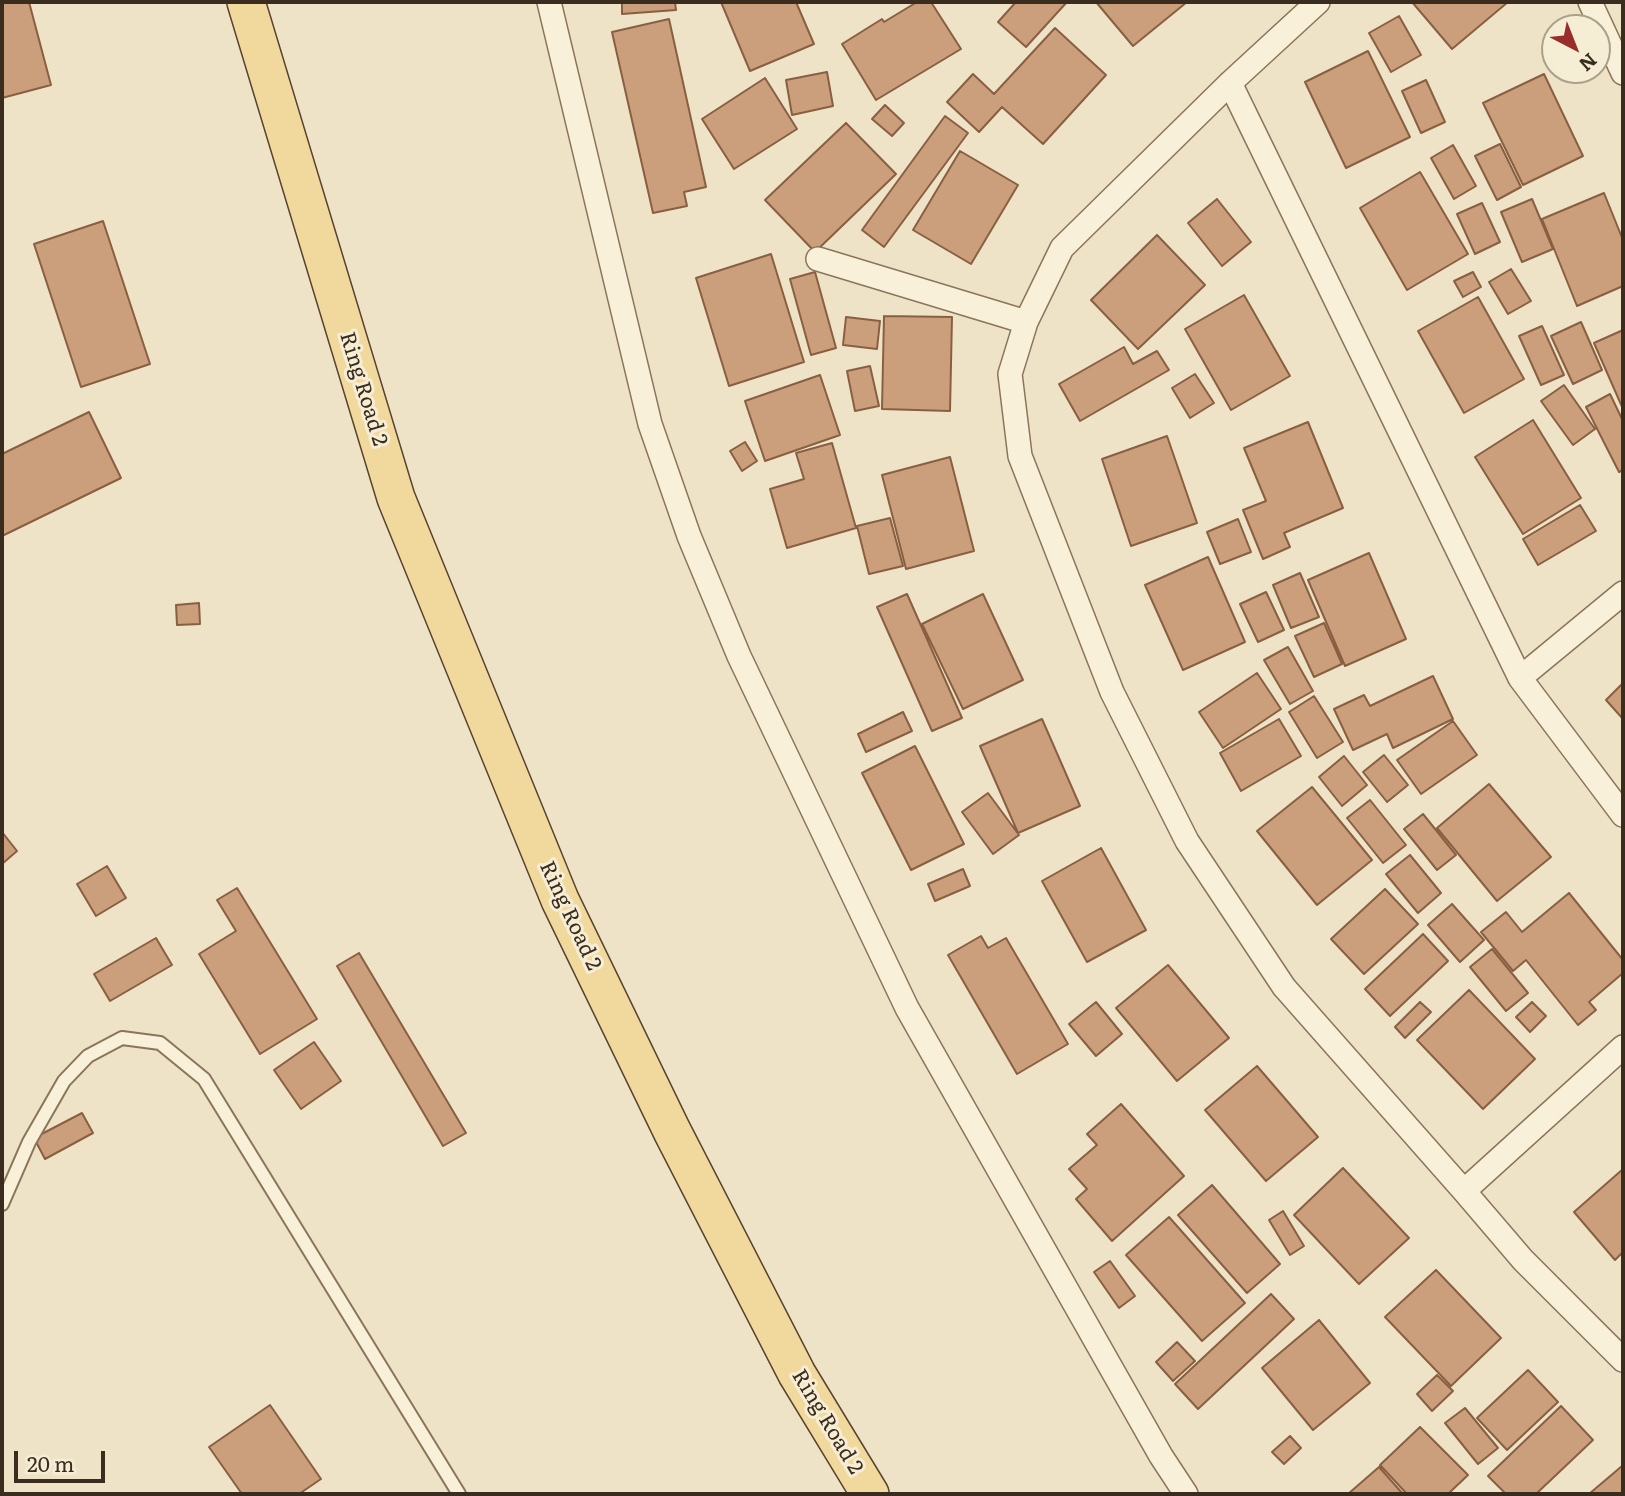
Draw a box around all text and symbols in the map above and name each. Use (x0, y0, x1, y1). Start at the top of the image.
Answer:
north arrow (1541, 14, 1611, 84)
text: N (1573, 47, 1604, 79)
street label: Ring Road 2 (334, 329, 392, 449)
street label: Ring Road 2 (534, 857, 606, 975)
street label: Ring Road 2 (786, 1365, 868, 1479)
scale bar (18, 1436, 108, 1480)
text: 20 m (27, 1447, 74, 1478)

